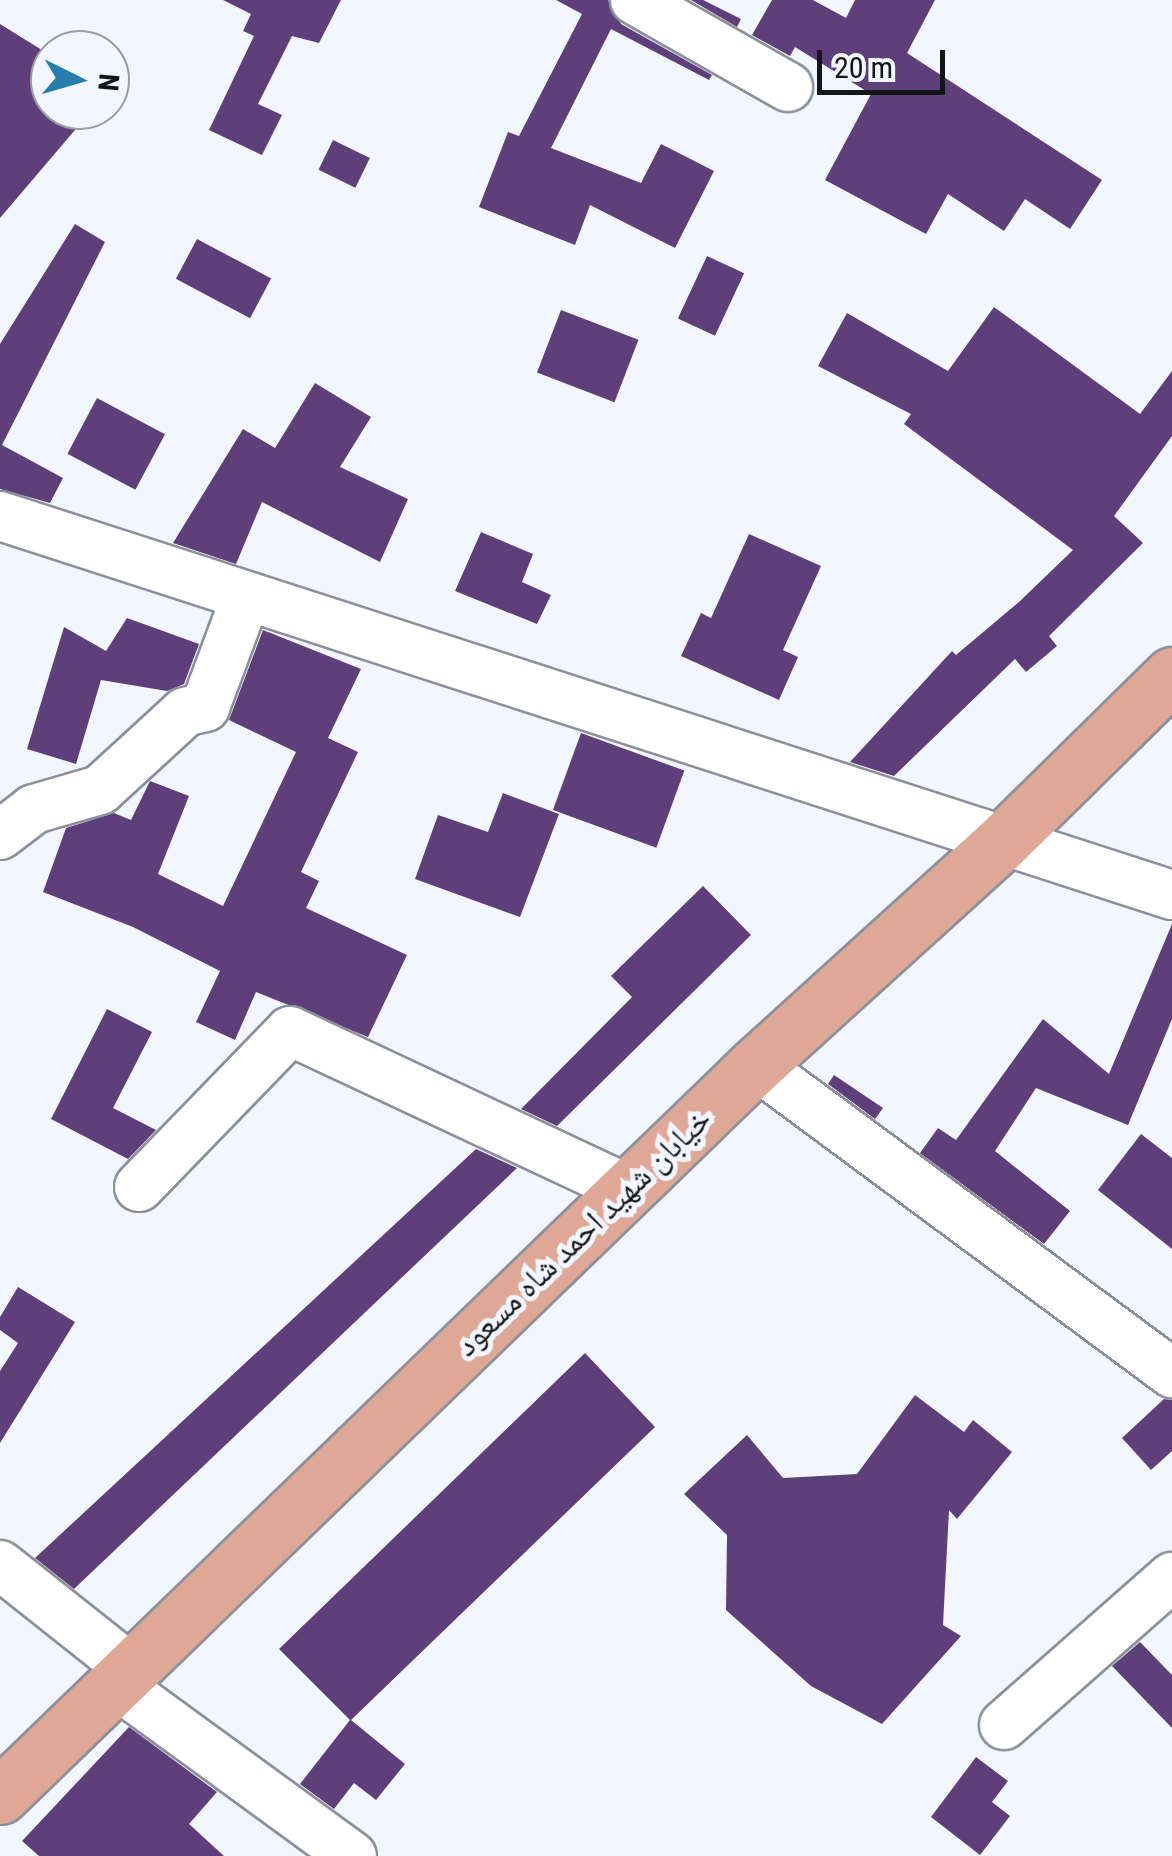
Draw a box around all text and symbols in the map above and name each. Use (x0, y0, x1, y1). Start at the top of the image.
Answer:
north arrow (30, 30, 130, 130)
scale bar (822, 30, 950, 92)
text: 20 m (834, 50, 893, 85)
text: N (91, 73, 126, 92)
street label: خیابان شهید احمد شاه مسعود (447, 1100, 719, 1364)

